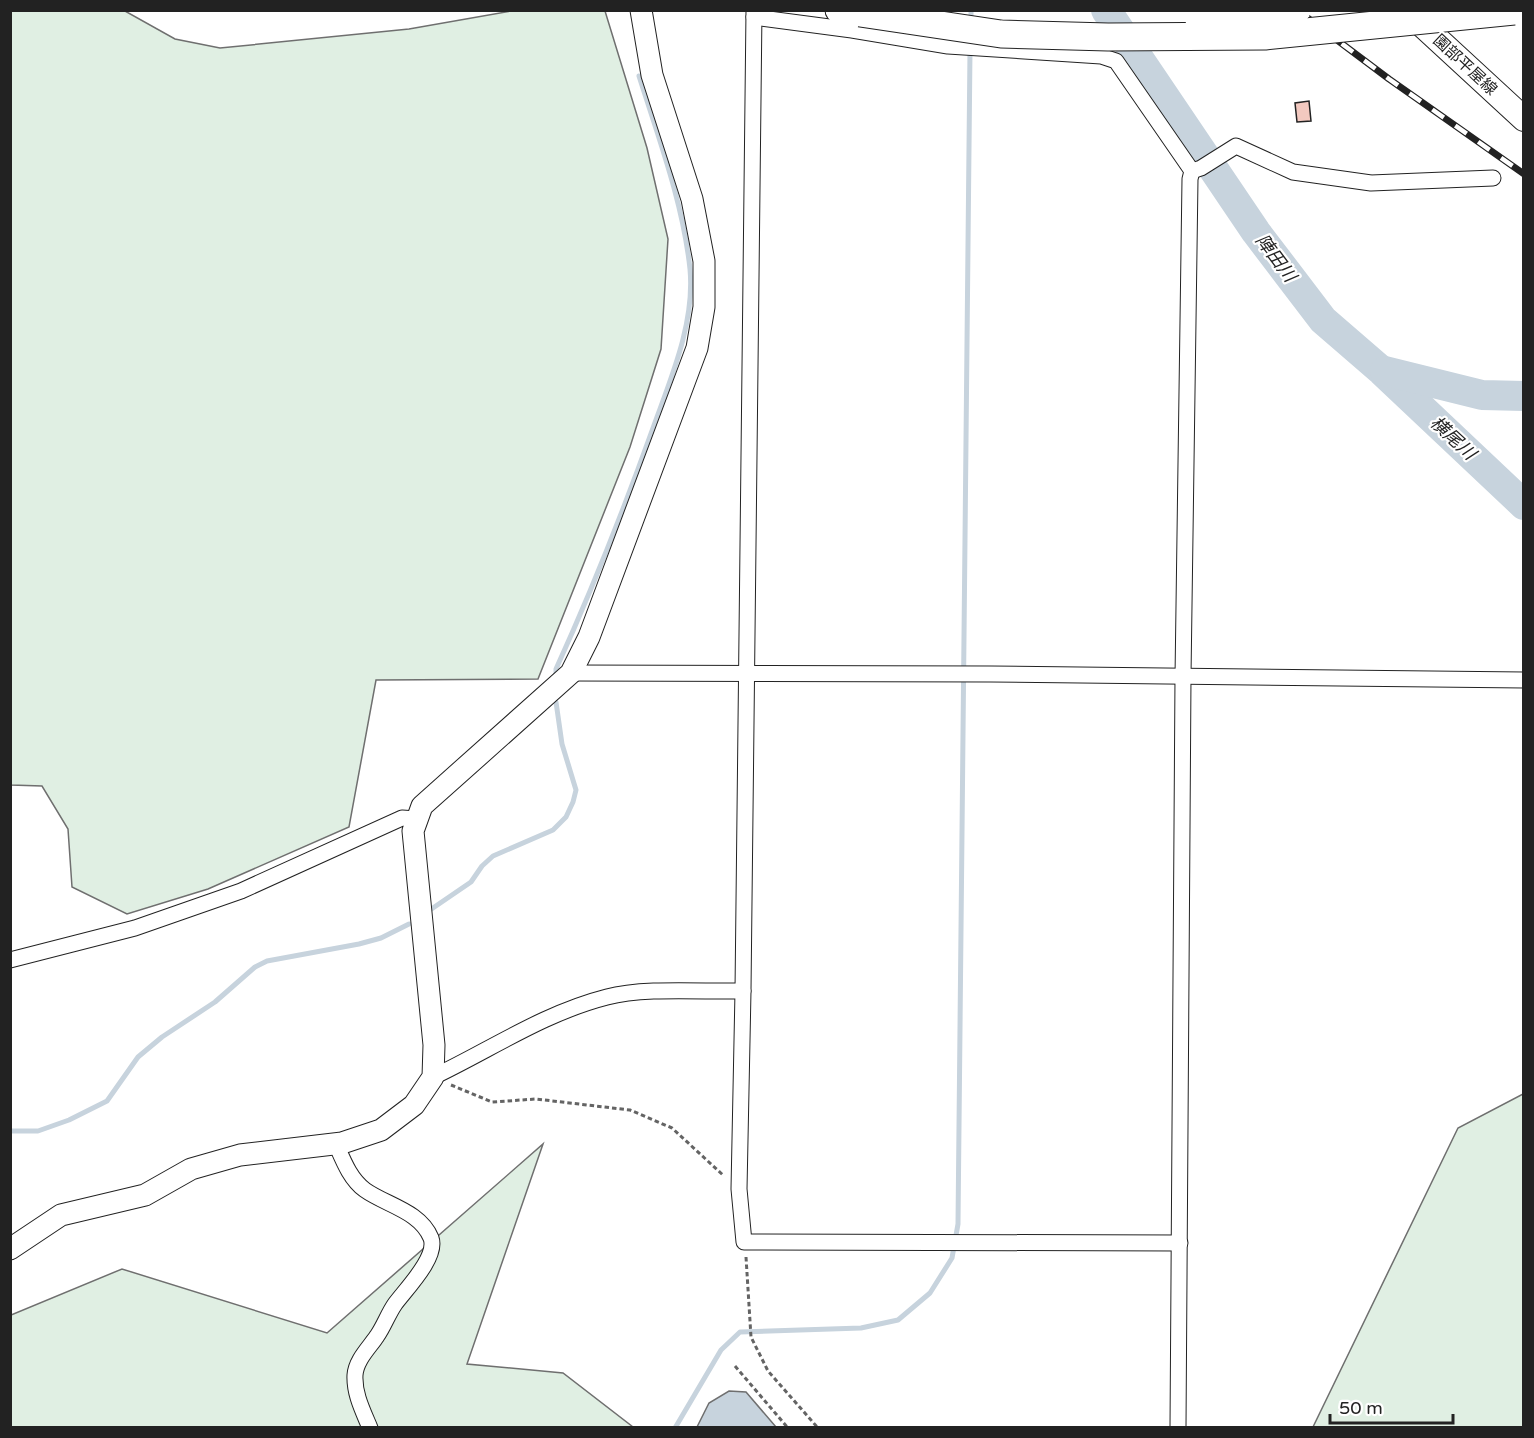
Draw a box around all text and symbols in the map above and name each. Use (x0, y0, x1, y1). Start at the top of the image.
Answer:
street label: 園部平屋線 (1429, 30, 1501, 100)
water label: 陣田川 (1251, 230, 1302, 288)
water label: 横尾川 (1426, 412, 1482, 466)
scale bar (1330, 1387, 1453, 1425)
text: 50 m (1339, 1397, 1383, 1419)

